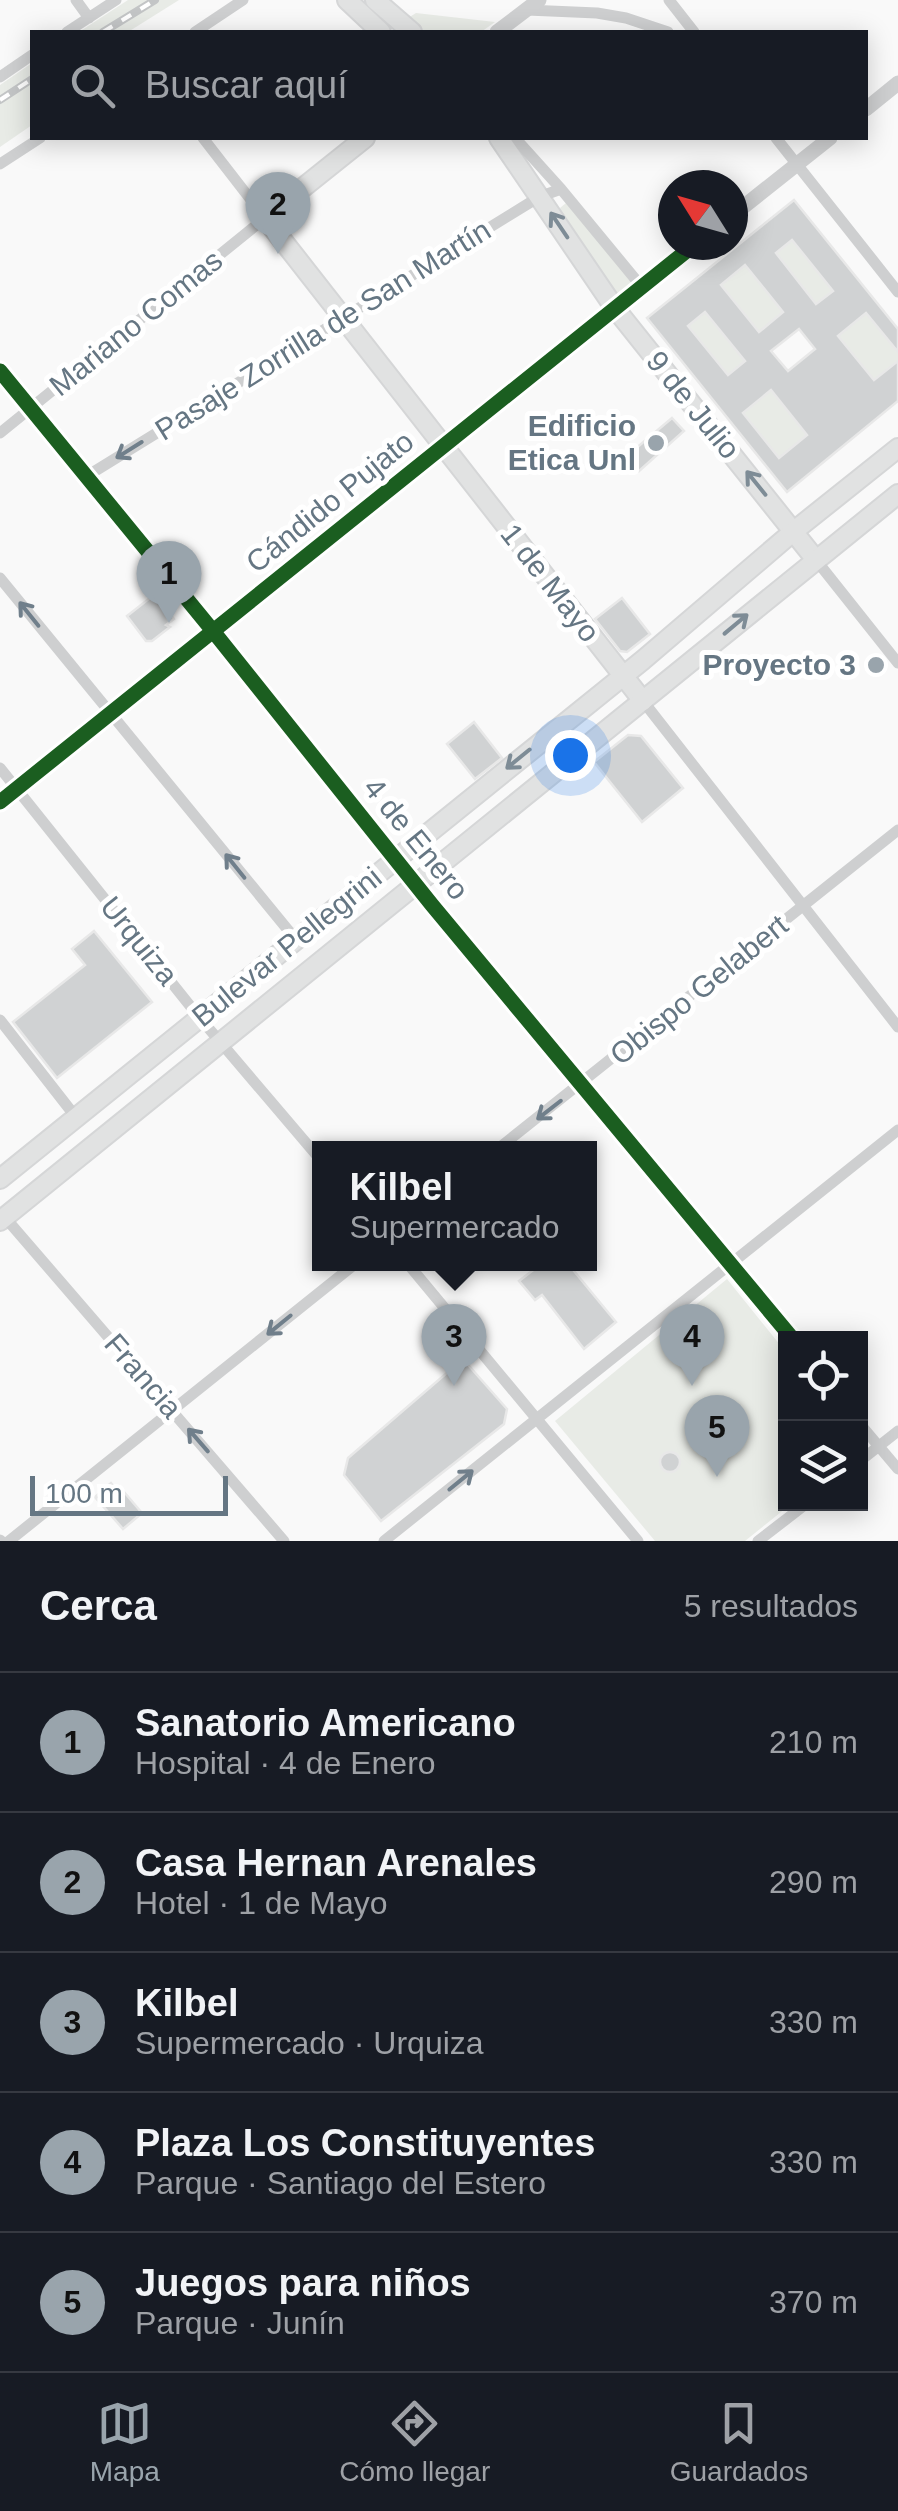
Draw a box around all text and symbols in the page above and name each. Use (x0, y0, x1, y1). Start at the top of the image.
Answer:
search box (30, 30, 868, 140)
icon: search (65, 58, 120, 113)
text: Buscar aquí (145, 64, 348, 106)
north arrow (658, 170, 748, 260)
pin: 2 (246, 172, 310, 254)
one-way arrow (548, 212, 569, 240)
street label: Pasaje Zorrilla de San Martín (149, 213, 496, 447)
street label: Mariano Comas (43, 243, 228, 402)
street label: 9 de Julio (640, 344, 747, 465)
place label: Edificio Etica Unl (508, 409, 636, 476)
street label: Cándido Pujato (240, 424, 420, 579)
marker: Edificio Etica Unl (645, 432, 667, 454)
one-way arrow (115, 440, 144, 461)
one-way arrow (745, 471, 767, 497)
street label: 1 de Mayo (494, 517, 607, 648)
pin: 1 (136, 540, 202, 623)
one-way arrow (19, 601, 40, 628)
one-way arrow (723, 613, 749, 635)
place label: Proyecto 3 (703, 648, 856, 681)
marker: Proyecto 3 (865, 654, 887, 676)
your location (545, 730, 596, 781)
one-way arrow (506, 748, 532, 770)
street label: 4 de Enero (357, 771, 475, 906)
one-way arrow (224, 853, 246, 879)
street label: Bulevar Pellegrini (186, 860, 388, 1033)
street label: Urquiza (94, 890, 185, 991)
street label: Obispo Gelabert (603, 908, 794, 1071)
one-way arrow (536, 1098, 562, 1120)
popup (312, 1141, 597, 1271)
text: Kilbel (350, 1166, 453, 1208)
text: Supermercado (350, 1209, 559, 1245)
pin: 3 (422, 1304, 486, 1386)
pin: 4 (660, 1304, 724, 1386)
one-way arrow (266, 1314, 292, 1336)
street label: Francia (98, 1327, 189, 1424)
map controls (778, 1331, 868, 1511)
button: locate (778, 1331, 868, 1421)
pin: 5 (684, 1394, 750, 1477)
button: layers (778, 1421, 868, 1511)
one-way arrow (188, 1428, 210, 1454)
one-way arrow (447, 1469, 473, 1491)
scale bar (30, 1471, 228, 1516)
text: 100 m (45, 1478, 123, 1509)
text: Cerca (40, 1582, 157, 1629)
text: 5 resultados (684, 1588, 858, 1624)
text: Sanatorio Americano (135, 1702, 516, 1744)
text: 1 (64, 1724, 81, 1760)
text: 210 m (769, 1724, 858, 1760)
text: Hospital · 4 de Enero (135, 1745, 436, 1781)
text: Casa Hernan Arenales (135, 1842, 537, 1884)
text: 2 (64, 1864, 81, 1900)
text: 290 m (769, 1864, 858, 1900)
text: Hotel · 1 de Mayo (135, 1885, 388, 1921)
text: Kilbel (135, 1982, 238, 2024)
text: 3 (64, 2004, 81, 2040)
text: 330 m (769, 2004, 858, 2040)
text: Supermercado · Urquiza (135, 2025, 484, 2061)
text: Plaza Los Constituyentes (135, 2122, 595, 2164)
text: 4 (64, 2144, 81, 2180)
text: 330 m (769, 2144, 858, 2180)
text: Parque · Santiago del Estero (135, 2165, 546, 2201)
text: Juegos para niños (135, 2262, 471, 2304)
text: 5 (64, 2284, 81, 2320)
text: 370 m (769, 2284, 858, 2320)
text: Parque · Junín (135, 2305, 345, 2341)
tab: Mapa (90, 2396, 160, 2488)
tab: Cómo llegar (339, 2396, 490, 2488)
tab: Guardados (670, 2396, 808, 2488)

